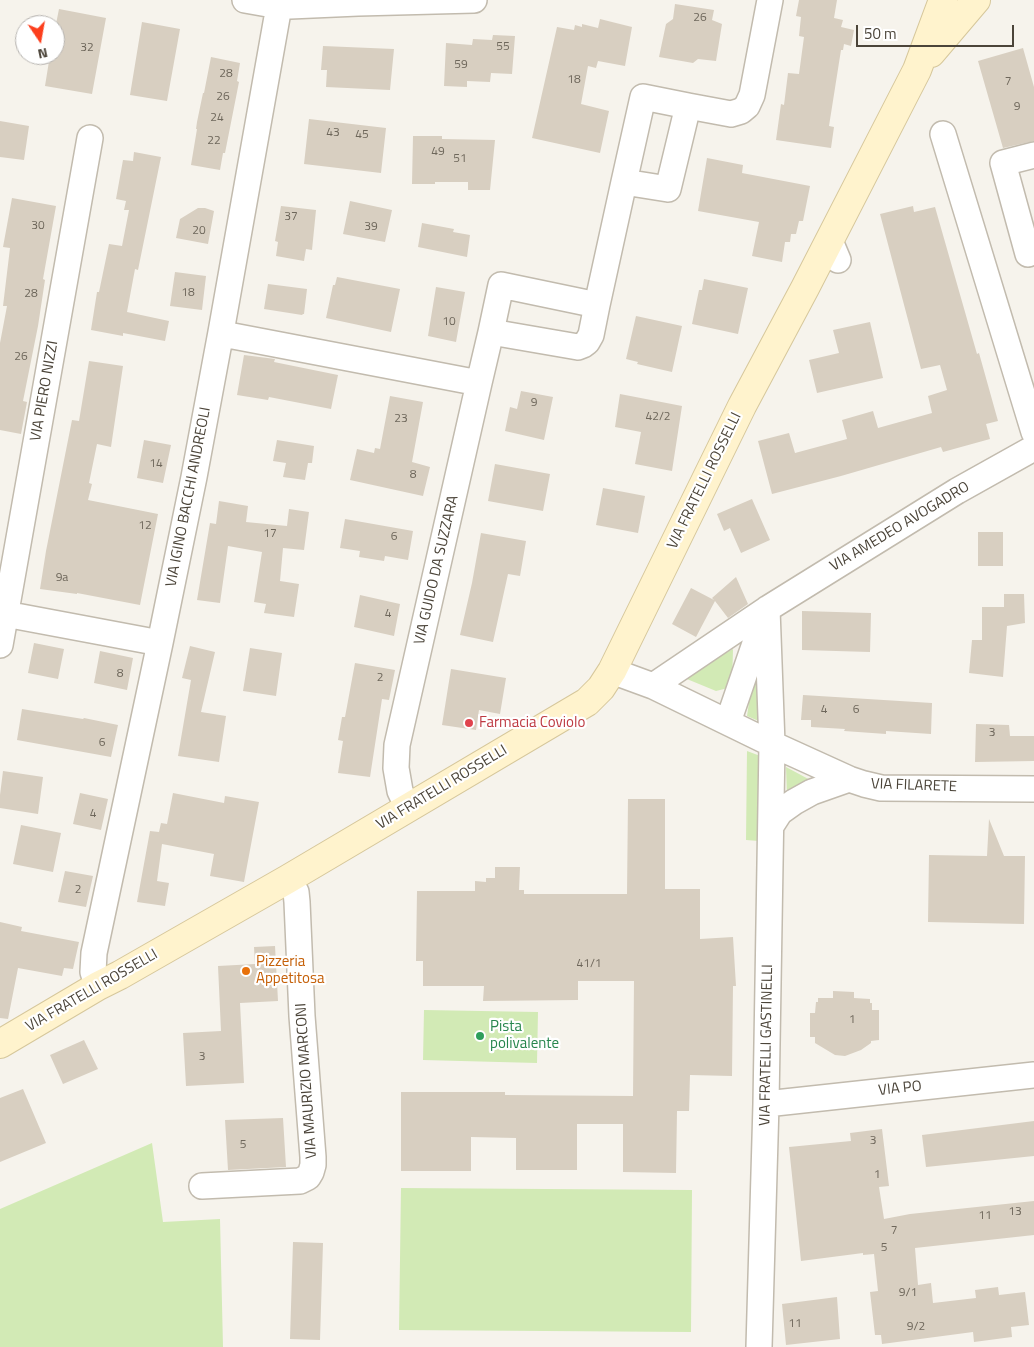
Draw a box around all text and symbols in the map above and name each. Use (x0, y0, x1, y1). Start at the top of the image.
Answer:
house number: 26 (693, 11, 707, 25)
north arrow (15, 15, 65, 65)
scale bar (859, 15, 1016, 47)
text: 50 m (864, 22, 897, 45)
house number: 55 (496, 40, 510, 54)
house number: 32 (80, 41, 94, 55)
text: N (36, 43, 50, 65)
house number: 59 (454, 58, 468, 72)
house number: 28 (219, 67, 233, 81)
house number: 18 (567, 73, 581, 87)
house number: 7 (1005, 75, 1011, 89)
house number: 26 (216, 90, 230, 104)
house number: 9 (1014, 100, 1020, 114)
house number: 24 (210, 111, 224, 125)
house number: 43 (326, 126, 340, 140)
house number: 45 (355, 128, 369, 142)
house number: 22 (207, 134, 221, 148)
house number: 49 (431, 145, 445, 159)
house number: 51 (453, 152, 467, 166)
house number: 37 (284, 210, 298, 224)
house number: 30 (31, 219, 45, 233)
house number: 39 (364, 220, 378, 234)
house number: 20 (192, 224, 206, 238)
house number: 18 (181, 286, 195, 300)
house number: 28 (24, 287, 38, 301)
house number: 10 (442, 315, 456, 329)
street label: VIA PIERO NIZZI (27, 339, 63, 443)
house number: 26 (14, 350, 28, 364)
house number: 9 (531, 396, 537, 410)
street label: VIA IGINO BACCHI ANDREOLI (163, 406, 215, 588)
house number: 42/2 (645, 410, 671, 424)
street label: VIA FRATELLI ROSSELLI (664, 410, 746, 552)
house number: 23 (394, 412, 408, 426)
house number: 14 (149, 457, 163, 471)
house number: 8 (410, 468, 416, 482)
street label: VIA AMEDEO AVOGADRO (827, 478, 973, 576)
street label: VIA GUIDO DA SUZZARA (411, 494, 463, 646)
house number: 12 (138, 519, 152, 533)
house number: 17 (263, 527, 277, 541)
house number: 6 (391, 530, 397, 544)
house number: 9a (56, 571, 68, 585)
house number: 4 (385, 607, 391, 621)
house number: 8 (117, 667, 123, 681)
house number: 2 (377, 671, 383, 685)
house number: 4 (821, 703, 827, 717)
house number: 6 (853, 703, 859, 717)
place label: Farmacia Coviolo (479, 714, 585, 732)
marker: Farmacia Coviolo (463, 717, 475, 729)
house number: 3 (989, 726, 995, 740)
house number: 6 (99, 736, 105, 750)
street label: VIA FRATELLI ROSSELLI (373, 742, 511, 834)
street label: VIA FILARETE (871, 776, 957, 796)
house number: 4 (90, 807, 96, 821)
house number: 2 (75, 883, 81, 897)
street label: VIA FRATELLI ROSSELLI (23, 946, 161, 1036)
place label: Pizzeria Appetitosa (256, 953, 325, 988)
house number: 41/1 (576, 957, 602, 971)
street label: VIA FRATELLI GASTINELLI (757, 964, 777, 1126)
marker: Pizzeria Appetitosa (240, 965, 252, 977)
street label: VIA MAURIZIO MARCONI (293, 1003, 321, 1159)
house number: 1 (849, 1013, 855, 1027)
place label: Pista polivalente (490, 1018, 559, 1053)
marker: Pista polivalente (474, 1030, 486, 1042)
house number: 3 (199, 1050, 205, 1064)
street label: VIA PO (877, 1078, 923, 1100)
house number: 3 (870, 1134, 876, 1148)
house number: 5 (240, 1138, 246, 1152)
house number: 1 (874, 1168, 880, 1182)
house number: 13 (1008, 1205, 1022, 1219)
house number: 11 (978, 1209, 992, 1223)
house number: 7 (891, 1224, 897, 1238)
house number: 5 (881, 1241, 887, 1255)
house number: 9/1 (899, 1286, 917, 1300)
house number: 11 (788, 1317, 802, 1331)
house number: 9/2 (907, 1320, 925, 1334)

